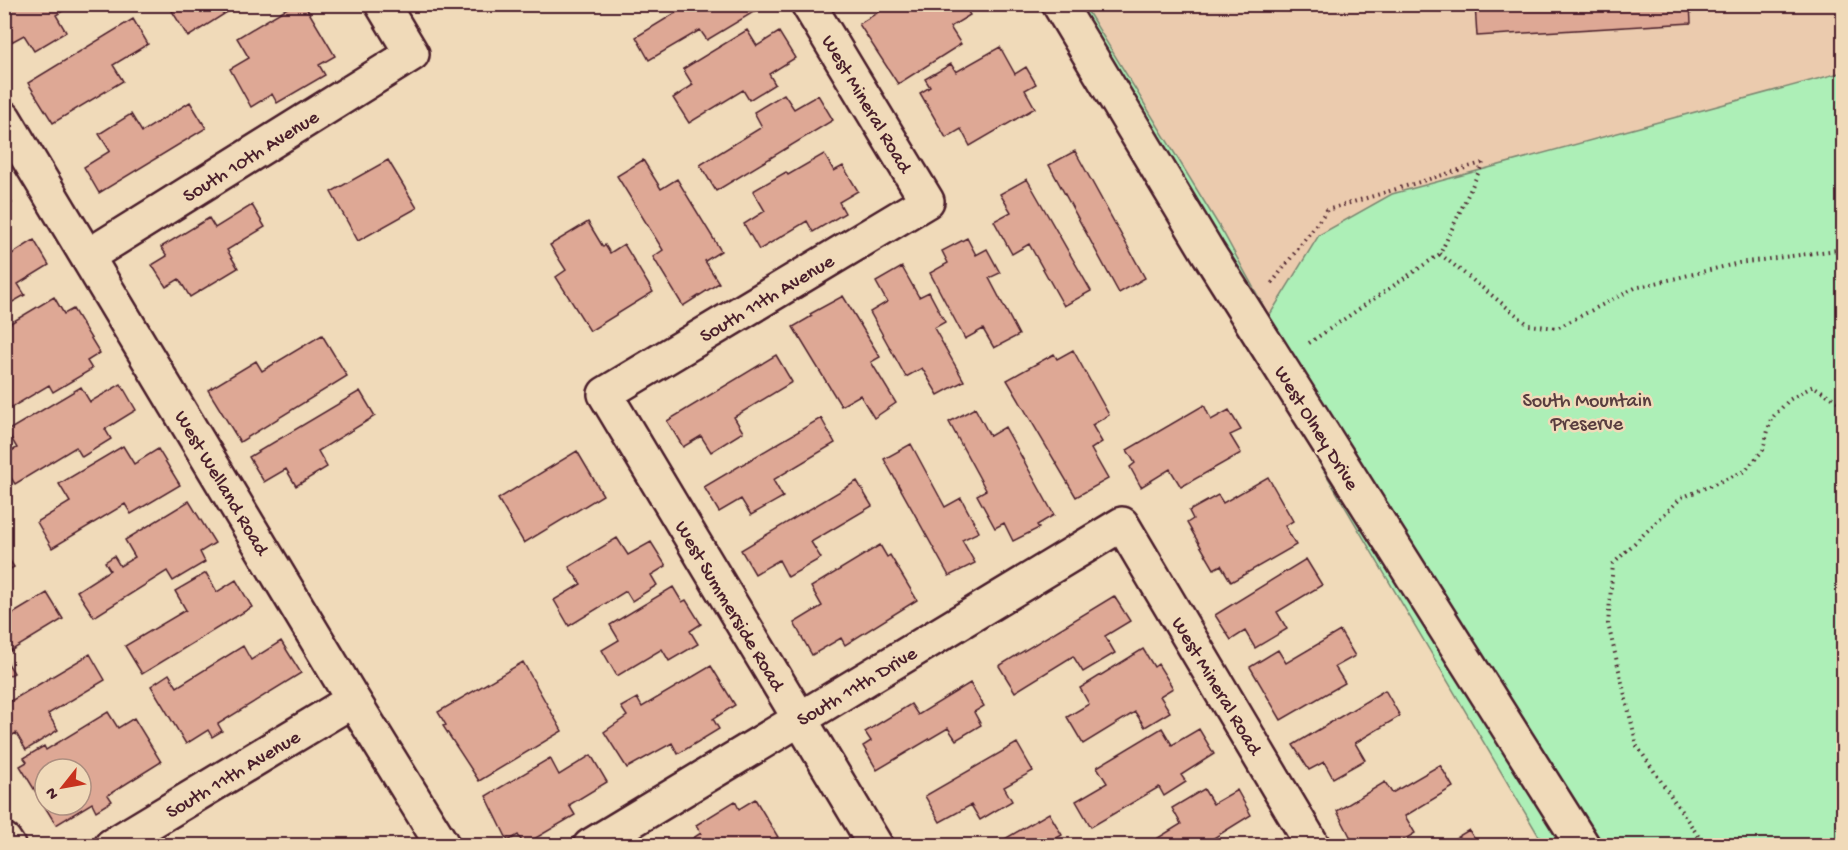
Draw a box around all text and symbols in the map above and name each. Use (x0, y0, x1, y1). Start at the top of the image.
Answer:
street label: West Mineral Road (815, 32, 916, 180)
street label: South 10th Avenue (180, 107, 325, 209)
street label: South 11th Avenue (696, 250, 840, 349)
street label: West Olney Drive (1268, 363, 1363, 496)
park label: South Mountain Preserve (1523, 391, 1652, 437)
street label: West Welland Road (168, 407, 273, 562)
street label: West Summerside Road (668, 518, 789, 698)
street label: West Mineral Road (1165, 614, 1266, 762)
street label: South 11th Drive (794, 643, 923, 733)
street label: South 11th Avenue (162, 726, 306, 825)
north arrow (33, 757, 93, 817)
text: N (42, 783, 64, 802)

